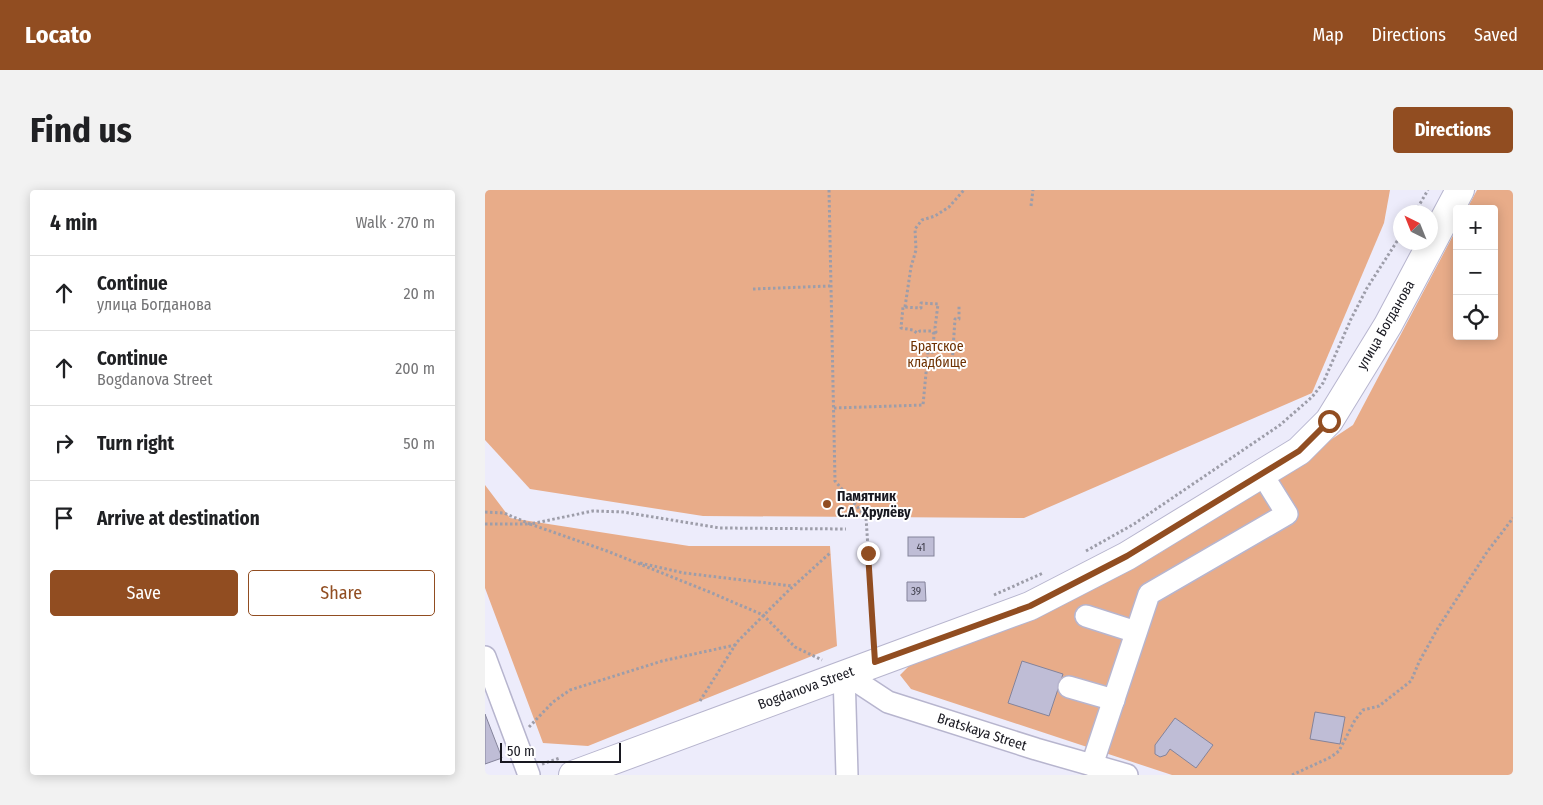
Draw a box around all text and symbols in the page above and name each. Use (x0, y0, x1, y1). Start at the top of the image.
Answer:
text: Locato (25, 21, 91, 49)
text: Map (1312, 24, 1344, 46)
text: Directions (1372, 24, 1446, 46)
text: Saved (1474, 24, 1518, 46)
button: Directions (1393, 107, 1513, 153)
text: Find us (30, 109, 132, 151)
north arrow (1393, 205, 1438, 250)
map controls (1453, 205, 1498, 340)
button: + (1453, 205, 1498, 250)
text: 4 min (50, 210, 98, 236)
text: Walk · 270 m (356, 213, 435, 232)
button: − (1453, 250, 1498, 295)
text: Continue (97, 272, 168, 295)
street label: улица Богданова (1354, 277, 1419, 373)
icon: ahead (50, 279, 78, 307)
text: 20 m (404, 284, 435, 303)
text: улица Богданова (97, 295, 212, 314)
button: locate (1453, 295, 1498, 340)
park label: Братское кладбище (907, 338, 967, 371)
text: Continue (97, 347, 168, 370)
icon: ahead (50, 354, 78, 382)
text: 200 m (395, 359, 435, 378)
text: Bogdanova Street (97, 370, 212, 389)
route start (1318, 410, 1341, 433)
icon: right (50, 429, 78, 457)
text: Turn right (97, 432, 174, 455)
text: 50 m (403, 434, 435, 453)
place label: Памятник С.А. Хрулёву (837, 488, 911, 521)
marker: Памятник С.А. Хрулёву (821, 498, 833, 510)
icon: arrive (50, 504, 78, 532)
text: Arrive at destination (97, 507, 260, 530)
house number: 41 (916, 541, 926, 554)
route end (857, 542, 880, 565)
button: Save (50, 570, 238, 616)
button: Share (248, 570, 435, 616)
house number: 39 (911, 585, 921, 598)
street label: Bogdanova Street (756, 663, 857, 713)
street label: Bratskaya Street (935, 710, 1029, 755)
scale bar (500, 740, 621, 763)
text: 50 m (507, 743, 535, 760)

